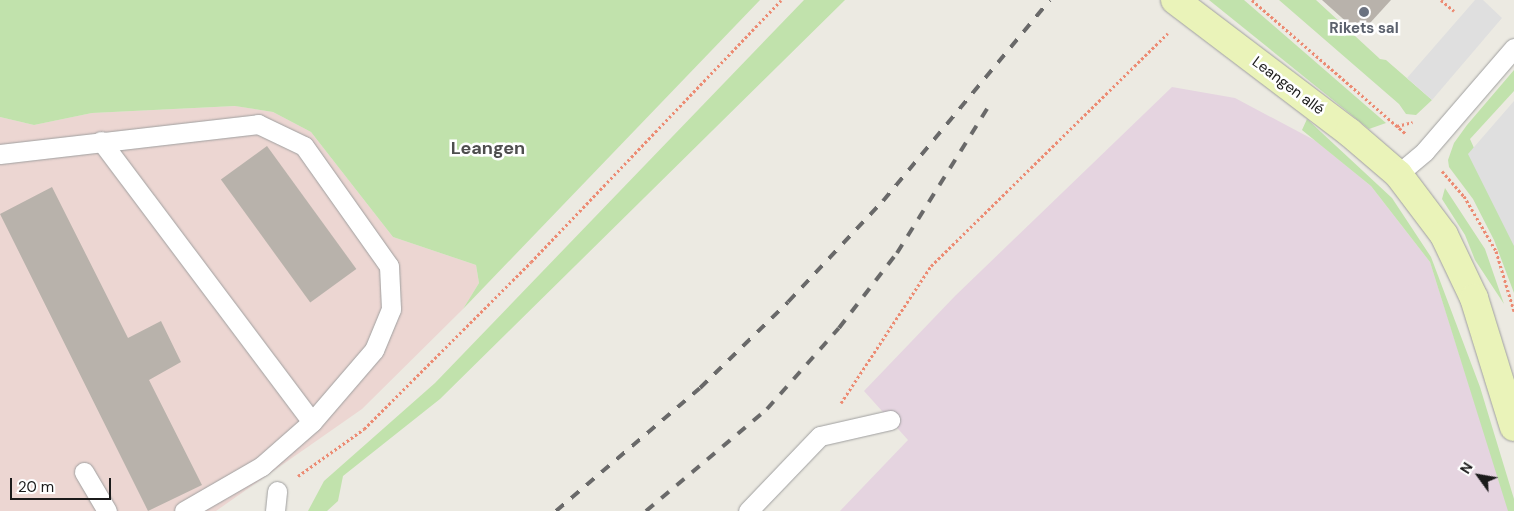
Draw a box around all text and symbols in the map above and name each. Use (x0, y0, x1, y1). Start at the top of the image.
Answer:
marker: Rikets sal (1358, 6, 1370, 18)
place label: Rikets sal (1329, 20, 1399, 38)
street label: Leangen allé (1248, 53, 1328, 119)
district label: Leangen (451, 137, 525, 159)
north arrow (1454, 451, 1504, 501)
text: N (1456, 459, 1477, 477)
scale bar (12, 468, 114, 500)
text: 20 m (18, 477, 54, 497)

